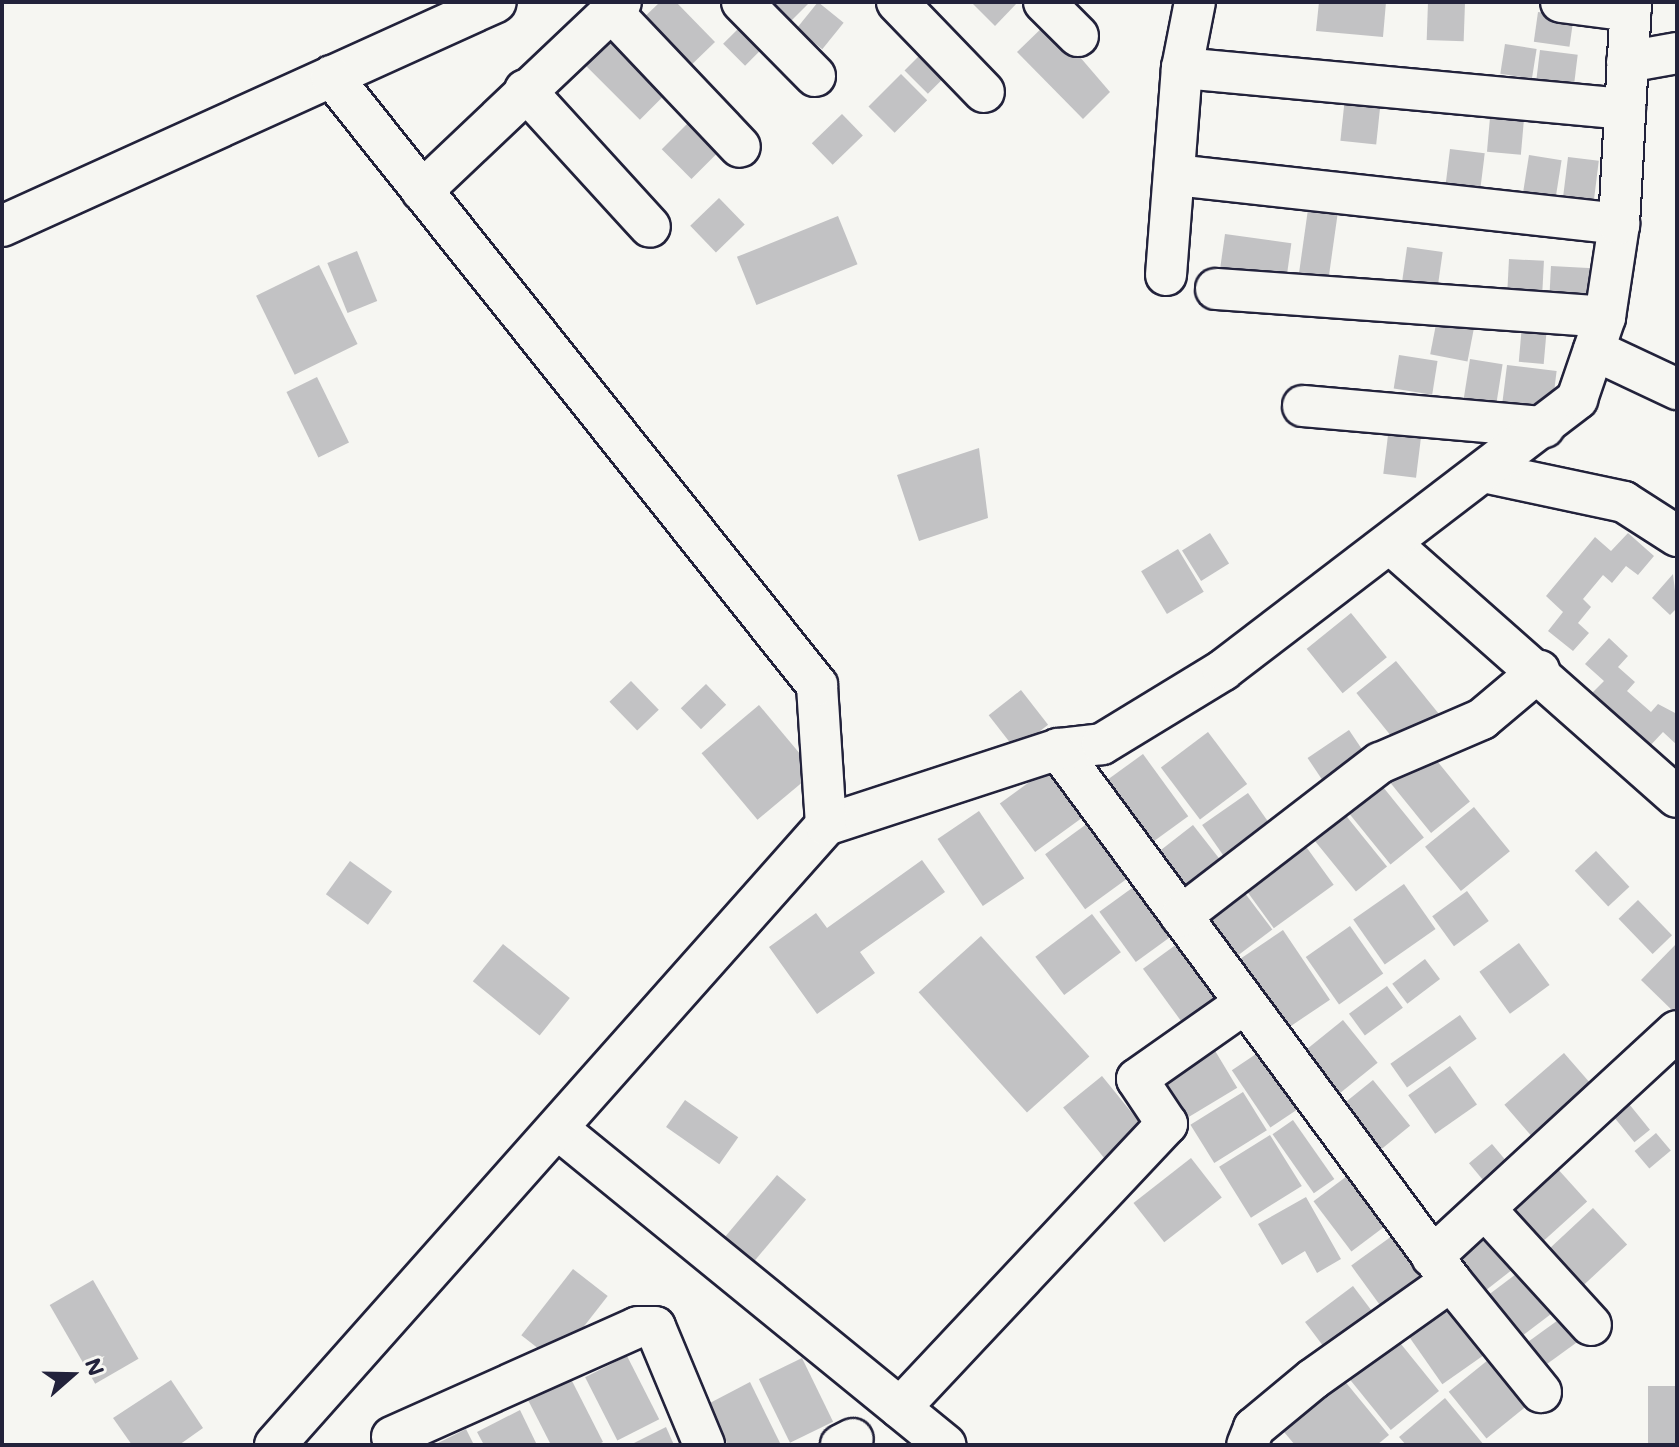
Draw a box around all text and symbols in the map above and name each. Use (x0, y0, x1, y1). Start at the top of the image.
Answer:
north arrow (32, 1335, 112, 1415)
text: N (79, 1354, 112, 1379)

